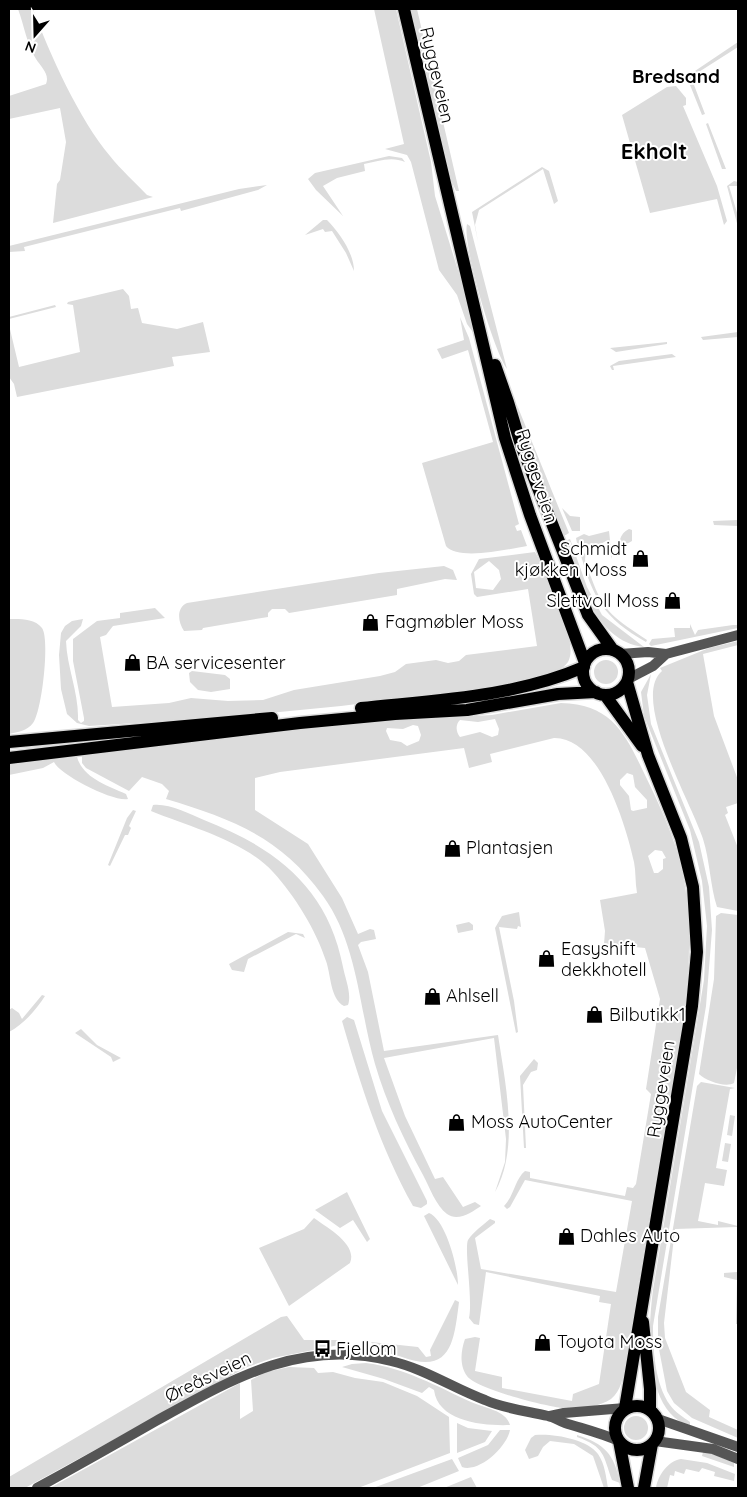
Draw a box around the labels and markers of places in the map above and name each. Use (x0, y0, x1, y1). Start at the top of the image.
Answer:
place label: Schmidt kjøkken Moss (515, 537, 627, 581)
shop icon: Schmidt kjøkken Moss (631, 549, 651, 569)
place label: Slettvoll Moss (546, 589, 659, 612)
shop icon: Slettvoll Moss (663, 591, 683, 611)
place label: Fagmøbler Moss (385, 610, 524, 633)
shop icon: Fagmøbler Moss (361, 612, 381, 632)
place label: BA servicesenter (146, 651, 286, 674)
shop icon: BA servicesenter (122, 653, 142, 673)
place label: Plantasjen (466, 836, 553, 859)
shop icon: Plantasjen (442, 838, 462, 858)
place label: Easyshift dekkhotell (561, 937, 647, 981)
shop icon: Easyshift dekkhotell (537, 949, 557, 969)
place label: Ahlsell (446, 984, 499, 1007)
shop icon: Ahlsell (422, 986, 442, 1006)
place label: Bilbutikk1 (609, 1003, 686, 1026)
shop icon: Bilbutikk1 (585, 1005, 605, 1025)
place label: Moss AutoCenter (471, 1110, 613, 1133)
shop icon: Moss AutoCenter (447, 1112, 467, 1132)
place label: Dahles Auto (580, 1224, 680, 1247)
shop icon: Dahles Auto (556, 1226, 576, 1246)
place label: Toyota Moss (557, 1330, 662, 1353)
shop icon: Toyota Moss (533, 1332, 553, 1352)
place label: Fjellom (336, 1337, 397, 1360)
bus stop icon: Fjellom (312, 1339, 332, 1359)

